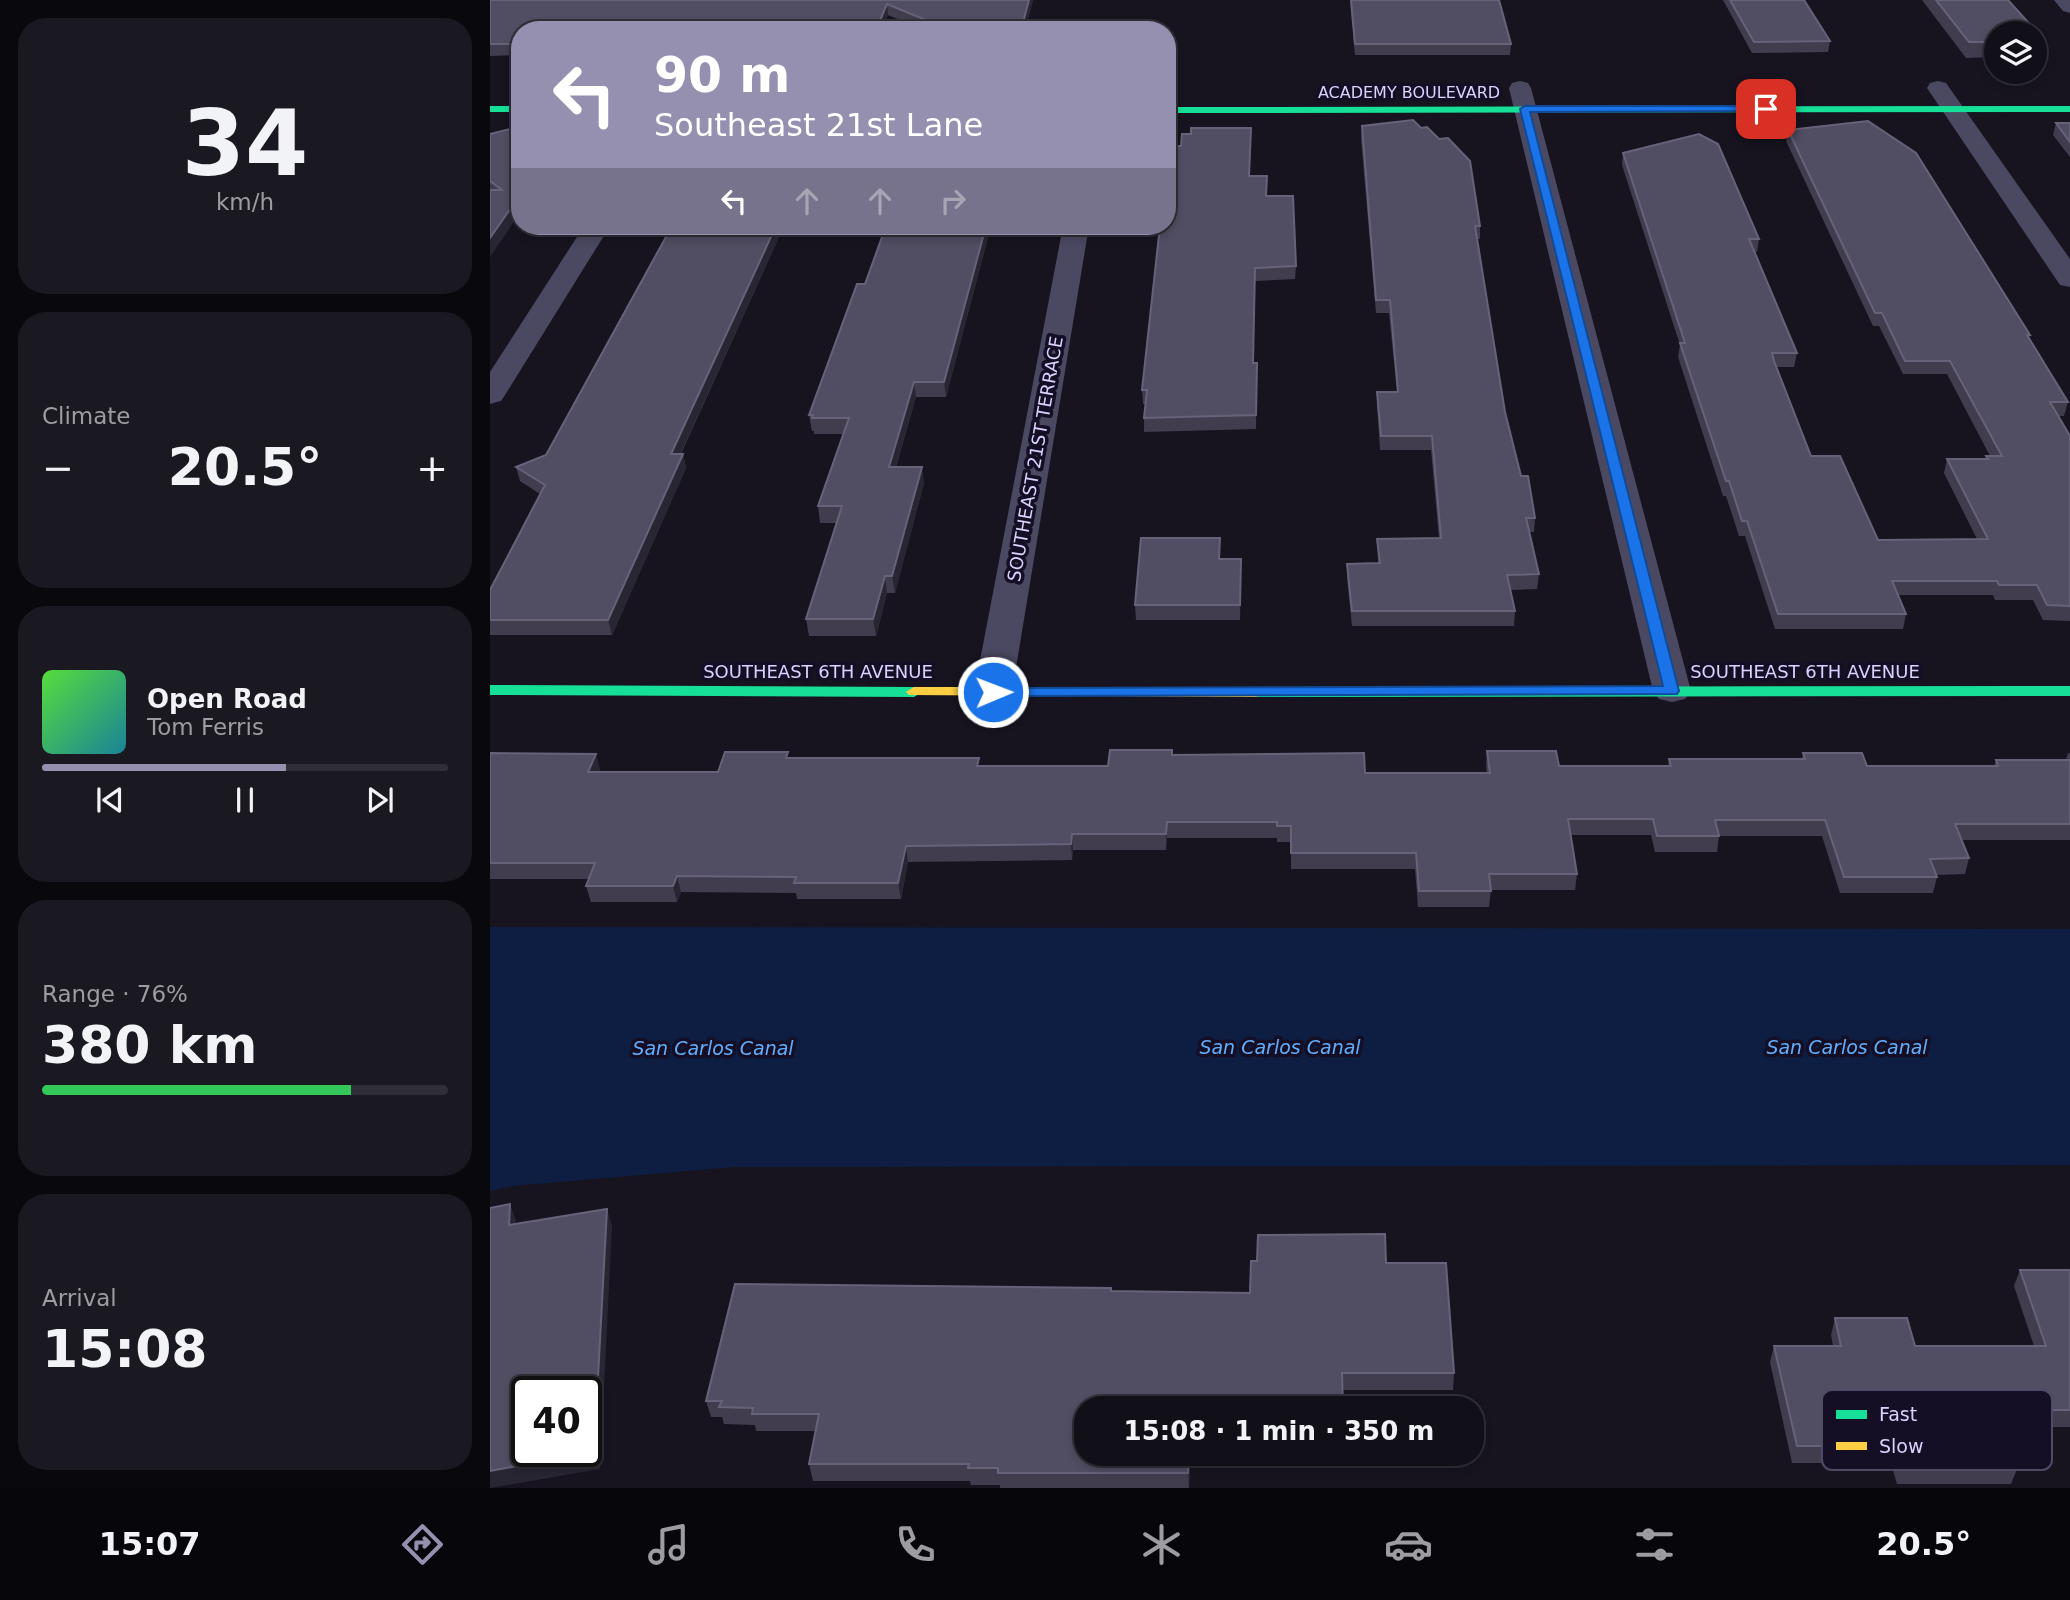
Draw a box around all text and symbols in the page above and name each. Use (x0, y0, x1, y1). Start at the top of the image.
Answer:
map controls (1984, 21, 2047, 84)
button: layers (1984, 21, 2047, 84)
text: 90 m (654, 47, 790, 104)
icon: left (539, 49, 630, 140)
pin (1736, 79, 1796, 139)
street label: ACADEMY BOULEVARD (1318, 83, 1500, 102)
icon: arrive (1747, 90, 1785, 128)
text: 34 (182, 91, 308, 196)
text: Southeast 21st Lane (654, 106, 983, 144)
icon: left (715, 182, 753, 220)
icon: ahead (788, 182, 826, 220)
icon: ahead (861, 182, 899, 220)
icon: right (934, 182, 972, 220)
text: km/h (216, 189, 274, 215)
street label: SOUTHEAST 21ST TERRACE (1003, 335, 1067, 583)
text: Climate (42, 403, 131, 429)
text: 20.5° (168, 437, 322, 497)
text: − (42, 446, 74, 490)
text: + (416, 446, 448, 490)
position arrow (956, 655, 1030, 729)
street label: SOUTHEAST 6TH AVENUE (703, 661, 933, 682)
street label: SOUTHEAST 6TH AVENUE (1690, 661, 1920, 682)
text: Open Road (147, 684, 307, 714)
text: Tom Ferris (147, 714, 264, 740)
icon: previous (91, 781, 129, 819)
icon: pause (226, 781, 264, 819)
icon: next (361, 781, 399, 819)
text: Range · 76% (42, 981, 188, 1007)
text: 380 km (42, 1015, 257, 1075)
water label: San Carlos Canal (1199, 1036, 1361, 1058)
water label: San Carlos Canal (1766, 1036, 1928, 1058)
water label: San Carlos Canal (632, 1037, 794, 1059)
text: Arrival (42, 1285, 117, 1311)
text: 15:08 (42, 1319, 208, 1379)
speed limit sign: 40 (511, 1376, 602, 1467)
legend (1822, 1390, 2052, 1470)
text: Fast (1879, 1403, 1917, 1425)
text: 15:08 · 1 min · 350 m (1124, 1416, 1434, 1446)
text: Slow (1879, 1435, 1924, 1457)
icon: directions (398, 1520, 447, 1569)
icon: music (644, 1520, 693, 1569)
icon: phone (891, 1520, 940, 1569)
icon: climate (1137, 1520, 1186, 1569)
icon: car (1384, 1520, 1433, 1569)
icon: filters (1630, 1520, 1679, 1569)
text: 15:07 (99, 1525, 201, 1563)
text: 20.5° (1876, 1525, 1971, 1563)

